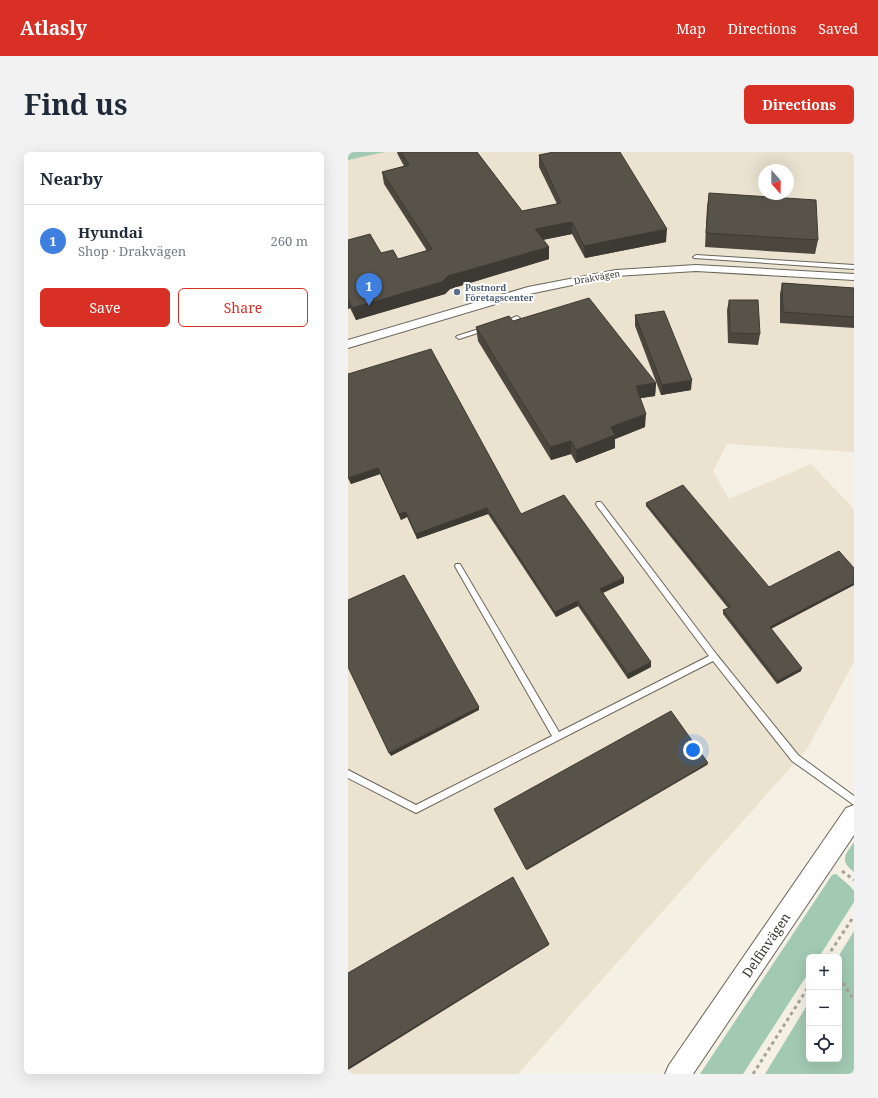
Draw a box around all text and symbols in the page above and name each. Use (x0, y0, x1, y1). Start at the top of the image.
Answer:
text: Atlasly (20, 15, 87, 41)
text: Map (676, 19, 706, 38)
text: Directions (728, 19, 796, 38)
text: Saved (818, 19, 858, 38)
text: Find us (24, 85, 128, 123)
button: Directions (744, 85, 854, 124)
north arrow (758, 164, 794, 200)
text: Nearby (40, 167, 103, 190)
text: Hyundai (78, 222, 143, 242)
text: 1 (49, 232, 57, 250)
text: 260 m (271, 232, 308, 250)
text: Shop · Drakvägen (78, 242, 186, 260)
street label: Drakvägen (573, 267, 621, 287)
pin: 1 (356, 273, 382, 306)
place label: Postnord Företagscenter (465, 281, 534, 304)
marker: Postnord Företagscenter (452, 287, 462, 297)
button: Save (40, 288, 170, 327)
button: Share (178, 288, 308, 327)
your location (683, 740, 703, 760)
street label: Delfinvägen (738, 909, 795, 981)
map controls (806, 954, 842, 1062)
button: + (806, 954, 842, 990)
button: − (806, 990, 842, 1026)
button: locate (806, 1026, 842, 1062)

